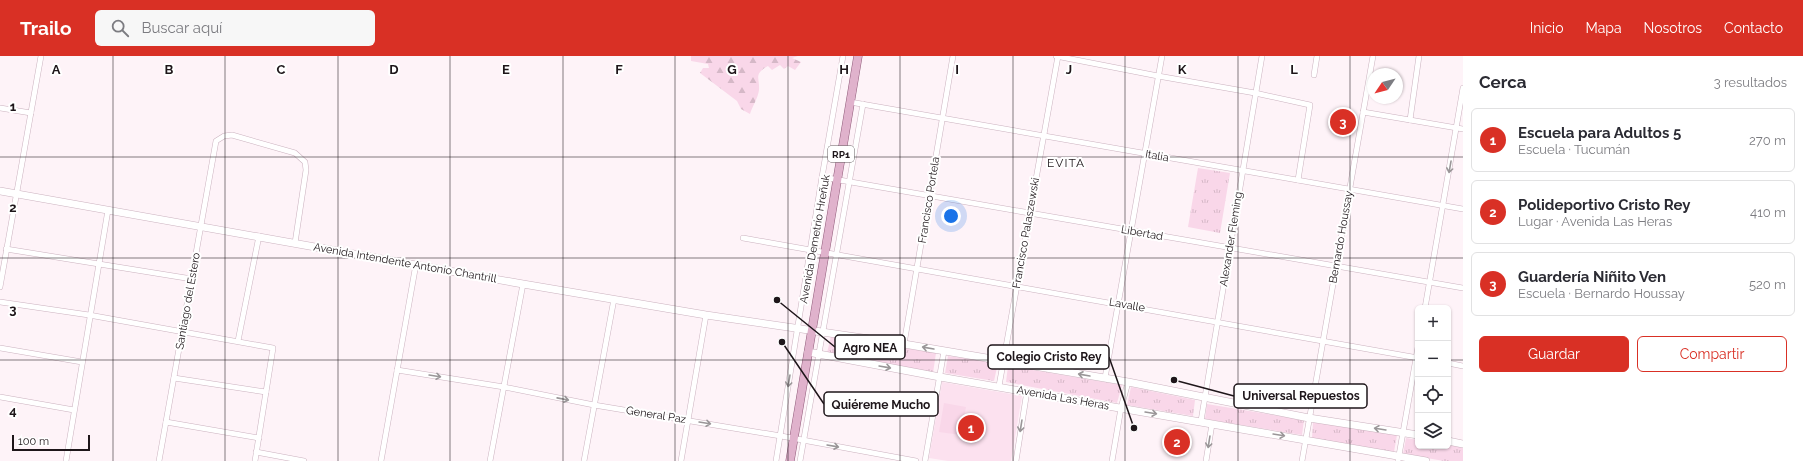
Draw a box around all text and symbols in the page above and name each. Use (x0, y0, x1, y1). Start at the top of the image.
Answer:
search box (95, 10, 375, 46)
text: Trailo (20, 17, 71, 39)
icon: search (109, 17, 131, 39)
text: Buscar aquí (141, 19, 222, 37)
text: Inicio (1530, 20, 1563, 36)
text: Mapa (1585, 20, 1622, 36)
text: Nosotros (1644, 20, 1702, 36)
text: Contacto (1724, 20, 1783, 36)
text: A (52, 62, 61, 77)
text: B (165, 62, 174, 77)
text: C (277, 62, 286, 77)
text: D (389, 62, 399, 77)
text: E (502, 62, 510, 77)
text: F (615, 62, 623, 77)
text: G (727, 62, 737, 77)
text: H (839, 62, 849, 77)
text: I (955, 62, 959, 77)
text: J (1066, 62, 1072, 77)
text: K (1178, 62, 1187, 77)
text: L (1290, 62, 1298, 77)
north arrow (1367, 68, 1403, 104)
text: Cerca (1479, 72, 1527, 92)
text: 3 resultados (1714, 75, 1787, 90)
text: 1 (10, 99, 17, 114)
pin: 3 (1330, 107, 1356, 137)
text: Escuela para Adultos 5 (1518, 124, 1681, 142)
text: 1 (1490, 133, 1496, 148)
text: 270 m (1749, 133, 1786, 148)
text: Escuela · Tucumán (1518, 142, 1630, 157)
road number: RP1 (828, 146, 854, 162)
street label: Italia (1144, 148, 1170, 164)
street label: Francisco Portela (916, 156, 942, 244)
district label: EVITA (1047, 156, 1085, 170)
one-way arrow (1446, 160, 1454, 173)
street label: Avenida Demetrio Hreñuk (797, 173, 833, 305)
street label: Francisco Palaszewski (1010, 177, 1042, 289)
street label: Bernardo Houssay (1326, 190, 1356, 284)
street label: Alexander Fleming (1217, 191, 1245, 287)
text: Polideportivo Cristo Rey (1518, 196, 1691, 214)
text: 2 (9, 200, 17, 215)
text: 2 (1489, 205, 1497, 220)
text: 410 m (1750, 205, 1786, 220)
your location (941, 206, 961, 226)
text: Lugar · Avenida Las Heras (1518, 214, 1672, 229)
street label: Libertad (1120, 223, 1164, 243)
street label: Avenida Intendente Antonio Chantrill (312, 240, 498, 286)
street label: Santiago del Estero (173, 251, 203, 351)
text: Guardería Niñito Ven (1518, 268, 1666, 286)
text: 3 (1489, 277, 1497, 292)
text: 520 m (1749, 277, 1786, 292)
text: Escuela · Bernardo Houssay (1518, 286, 1685, 301)
street label: Lavalle (1108, 295, 1147, 315)
text: 3 (9, 302, 17, 317)
map controls (1415, 305, 1451, 449)
button: + (1415, 305, 1451, 341)
callout: Agro NEA (835, 335, 905, 359)
button: Guardar (1479, 336, 1629, 372)
button: Compartir (1637, 336, 1787, 372)
text: Agro NEA (843, 341, 898, 355)
button: − (1415, 341, 1451, 377)
one-way arrow (922, 344, 935, 352)
callout: Colegio Cristo Rey (988, 345, 1109, 369)
text: Colegio Cristo Rey (996, 350, 1102, 364)
one-way arrow (878, 363, 891, 371)
one-way arrow (1077, 370, 1090, 378)
one-way arrow (428, 372, 441, 380)
one-way arrow (785, 374, 793, 387)
button: locate (1415, 377, 1451, 413)
street label: Avenida Las Heras (1016, 383, 1110, 413)
callout: Universal Repuestos (1234, 384, 1367, 408)
text: Universal Repuestos (1242, 389, 1360, 403)
callout: Quiéreme Mucho (824, 392, 938, 416)
one-way arrow (556, 395, 569, 403)
text: Quiéreme Mucho (832, 398, 930, 412)
text: 4 (9, 403, 17, 418)
street label: General Paz (625, 404, 688, 426)
one-way arrow (1144, 409, 1157, 417)
pin: 1 (958, 413, 984, 443)
button: layers (1415, 413, 1451, 449)
one-way arrow (698, 419, 711, 427)
one-way arrow (1017, 419, 1025, 432)
one-way arrow (1373, 425, 1386, 433)
pin: 2 (1164, 427, 1190, 457)
one-way arrow (1272, 431, 1285, 439)
scale bar (12, 433, 90, 452)
text: 100 m (18, 435, 49, 448)
one-way arrow (1205, 435, 1213, 448)
one-way arrow (826, 442, 839, 450)

